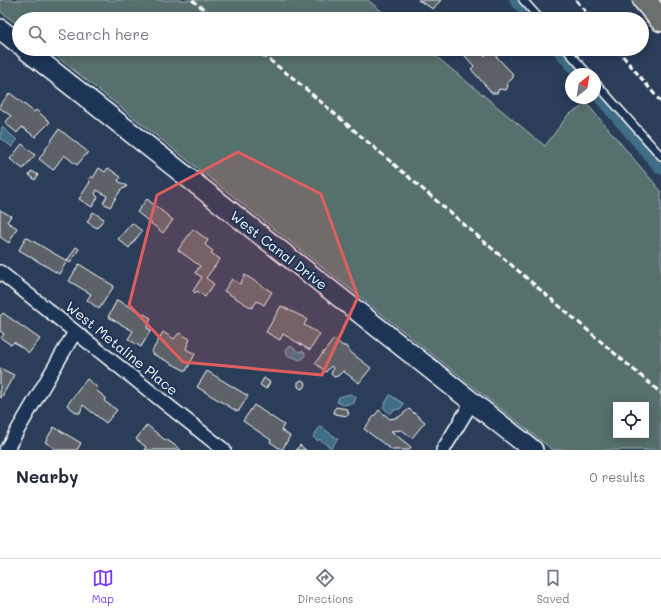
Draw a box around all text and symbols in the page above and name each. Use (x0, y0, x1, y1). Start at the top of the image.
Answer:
search box (12, 12, 649, 56)
icon: search (26, 23, 48, 45)
text: Search here (58, 24, 149, 44)
north arrow (565, 68, 601, 104)
street label: West Canal Drive (226, 206, 332, 294)
street label: West Metaline Place (62, 297, 182, 399)
map controls (613, 402, 649, 438)
button: locate (613, 402, 649, 438)
text: Nearby (16, 465, 78, 487)
text: 0 results (590, 468, 645, 485)
tab: Map (92, 567, 114, 606)
tab: Directions (297, 567, 353, 606)
tab: Saved (537, 567, 569, 606)

